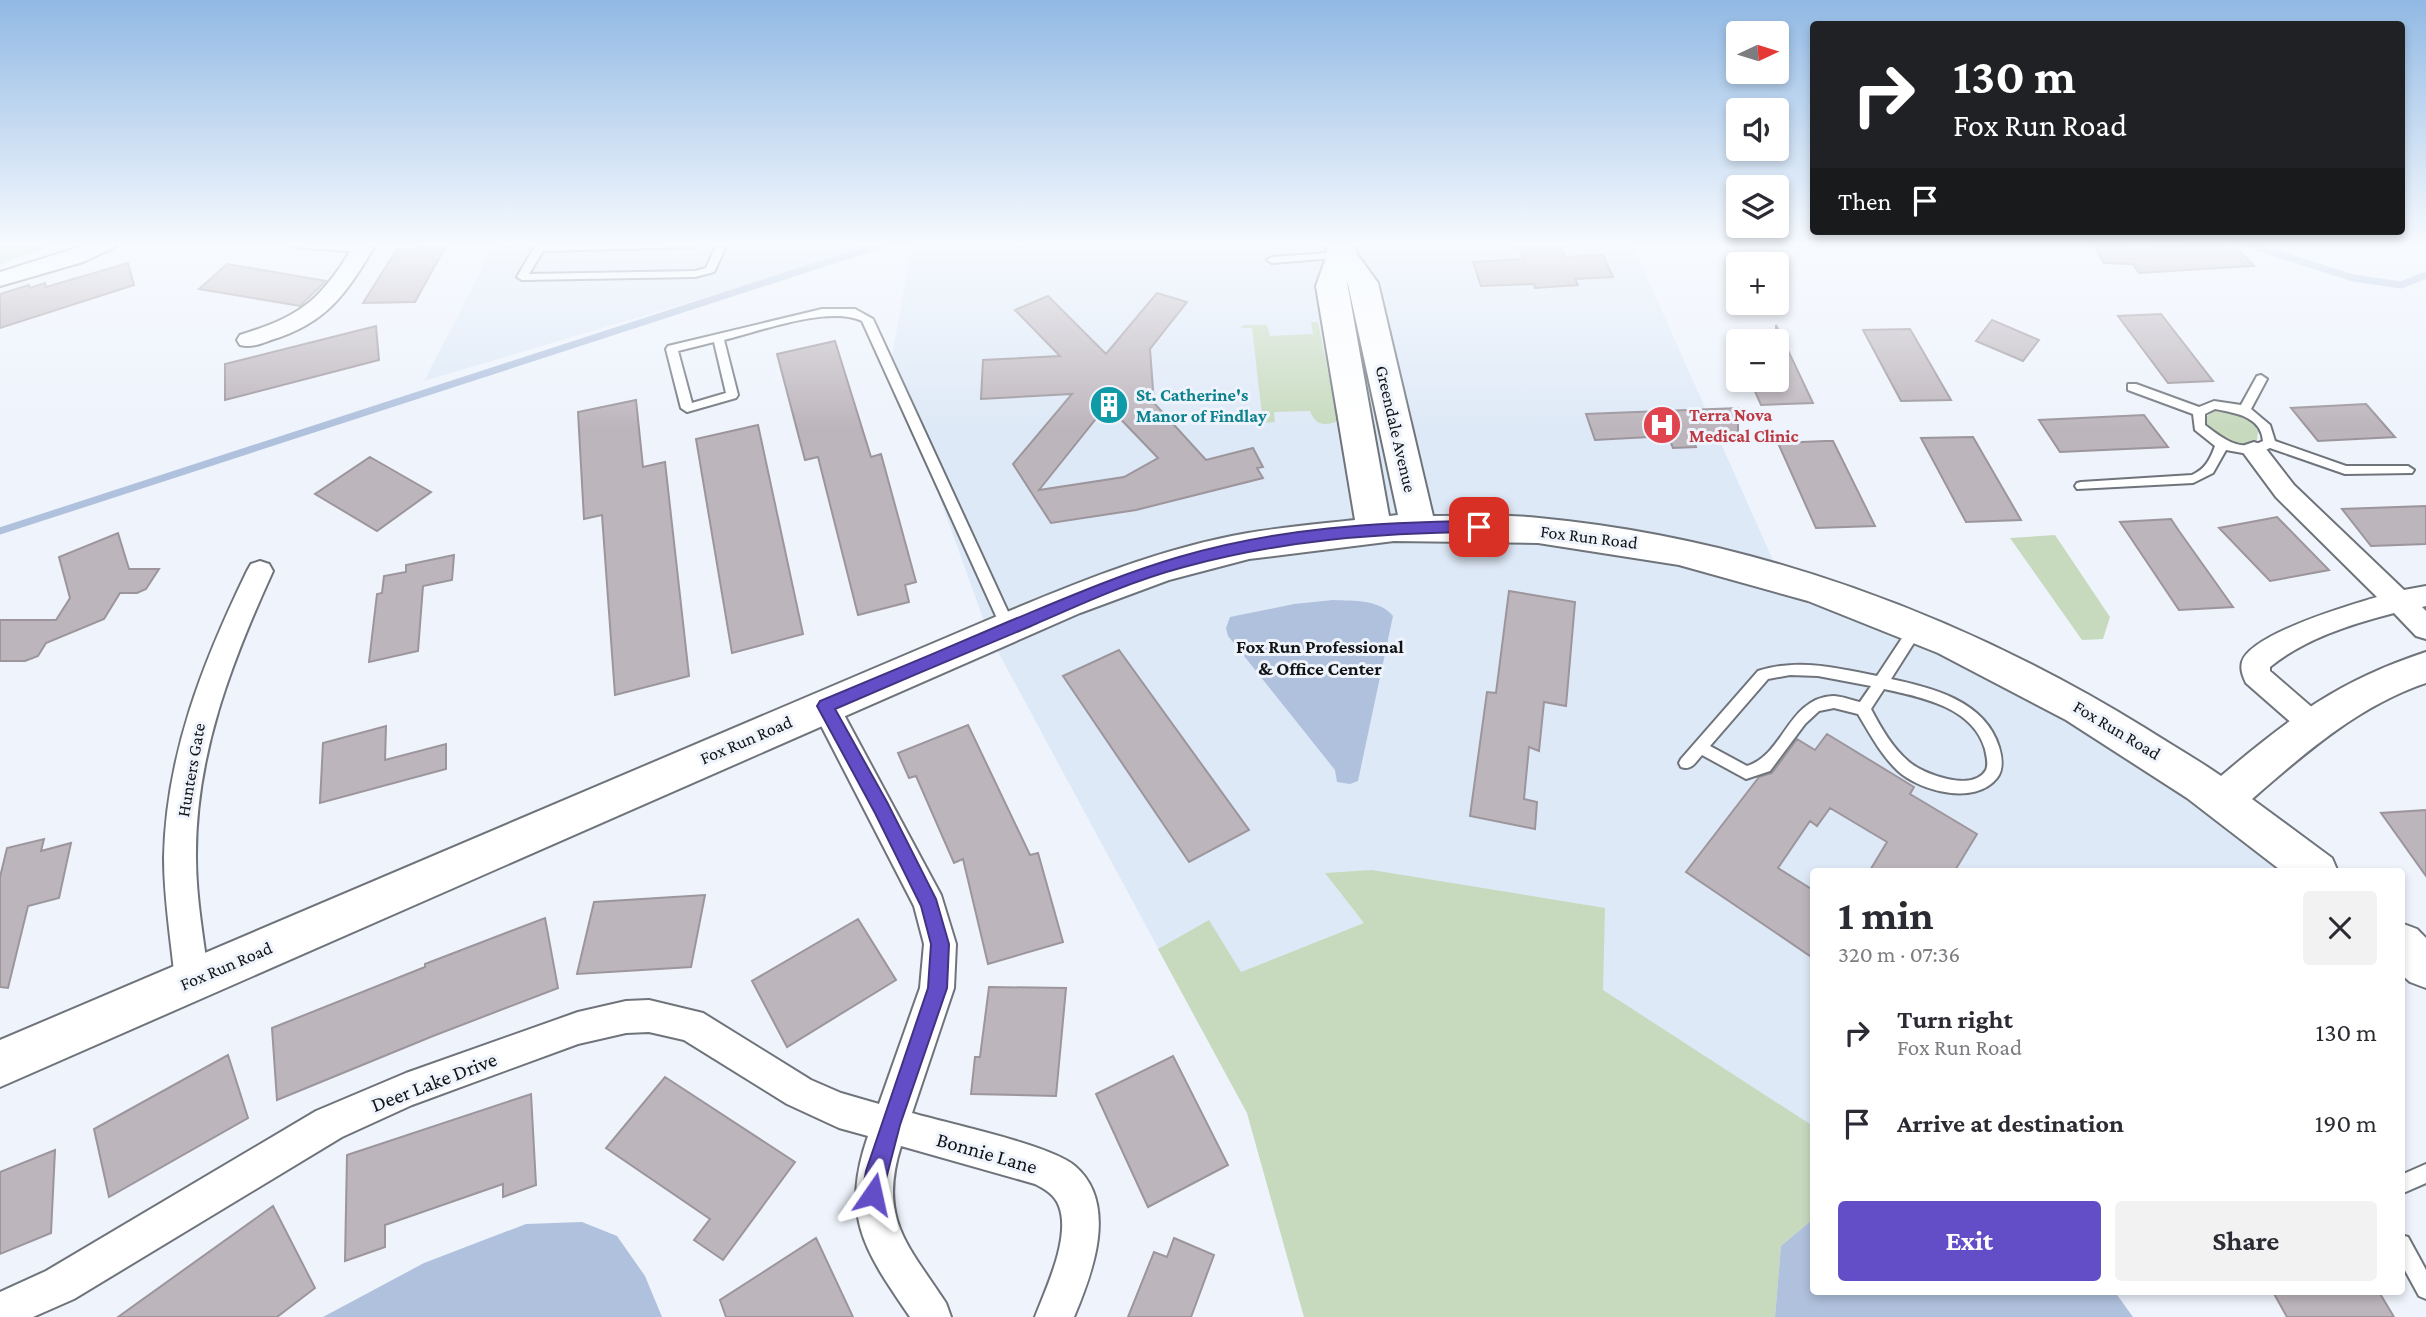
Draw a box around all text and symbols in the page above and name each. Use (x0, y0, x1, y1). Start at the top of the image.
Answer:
north arrow (1726, 21, 1788, 84)
map controls (1726, 21, 1789, 392)
icon: right (1838, 49, 1929, 140)
text: 130 m (1953, 49, 2076, 104)
button: sound (1726, 98, 1789, 161)
text: Fox Run Road (1953, 107, 2127, 143)
button: layers (1726, 175, 1789, 238)
icon: arrive (1906, 182, 1944, 220)
text: Then (1838, 187, 1892, 216)
button: + (1726, 252, 1789, 315)
button: − (1726, 329, 1789, 392)
street label: Greendale Avenue (1372, 364, 1420, 495)
building icon: St. Catherine's Manor of Findlay (1088, 384, 1130, 426)
place label: St. Catherine's Manor of Findlay (1136, 385, 1267, 426)
hospital icon: Terra Nova Medical Clinic (1641, 404, 1683, 446)
place label: Terra Nova Medical Clinic (1689, 405, 1799, 446)
pin (1449, 497, 1509, 557)
icon: arrive (1460, 508, 1498, 546)
street label: Fox Run Road (1539, 521, 1639, 553)
district label: Fox Run Professional & Office Center (1236, 636, 1404, 679)
street label: Fox Run Road (2070, 696, 2165, 764)
street label: Fox Run Road (697, 711, 795, 768)
street label: Hunters Gate (173, 721, 209, 818)
text: 1 min (1838, 891, 1934, 938)
button: close (2303, 891, 2377, 965)
street label: Fox Run Road (177, 937, 275, 994)
text: 320 m · 07:36 (1838, 941, 1960, 967)
text: Turn right (1897, 1005, 2013, 1034)
icon: right (1838, 1014, 1876, 1052)
text: 130 m (2316, 1018, 2377, 1047)
text: Fox Run Road (1897, 1034, 2022, 1060)
street label: Deer Lake Drive (368, 1047, 500, 1117)
icon: arrive (1838, 1105, 1876, 1143)
text: Arrive at destination (1897, 1109, 2124, 1138)
text: 190 m (2315, 1109, 2377, 1138)
street label: Bonnie Lane (934, 1127, 1040, 1179)
position arrow (836, 1157, 910, 1231)
button: Exit (1838, 1201, 2101, 1281)
button: Share (2115, 1201, 2377, 1281)

